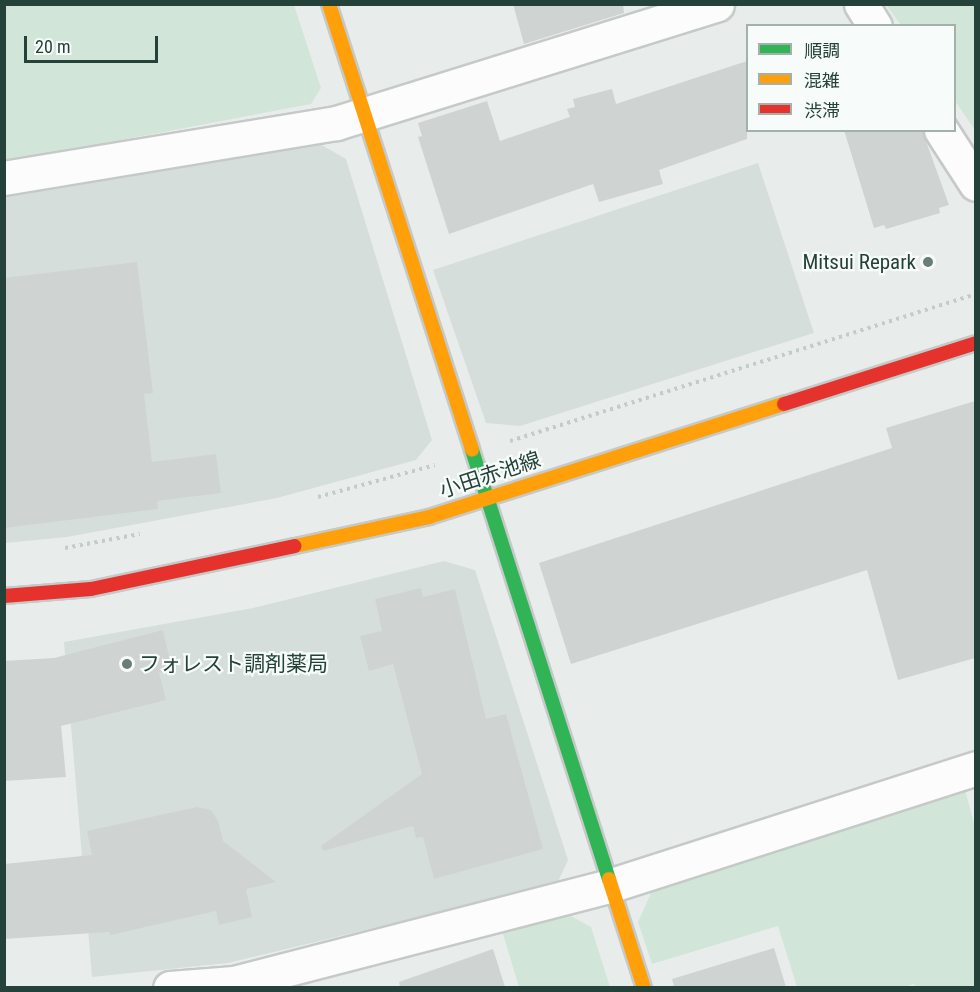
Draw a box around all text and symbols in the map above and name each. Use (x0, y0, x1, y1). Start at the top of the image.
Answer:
scale bar (27, 24, 160, 62)
legend (746, 24, 956, 132)
text: 20 m (35, 36, 70, 57)
text: 順調 (804, 40, 840, 61)
text: 混雑 (804, 70, 840, 91)
text: 渋滞 (804, 100, 840, 121)
place label: Mitsui Repark (802, 249, 916, 275)
marker: Mitsui Repark (921, 255, 935, 269)
street label: 小田赤池線 (436, 447, 544, 503)
place label: フォレスト調剤薬局 (139, 651, 328, 677)
marker: フォレスト調剤薬局 (120, 657, 134, 671)

